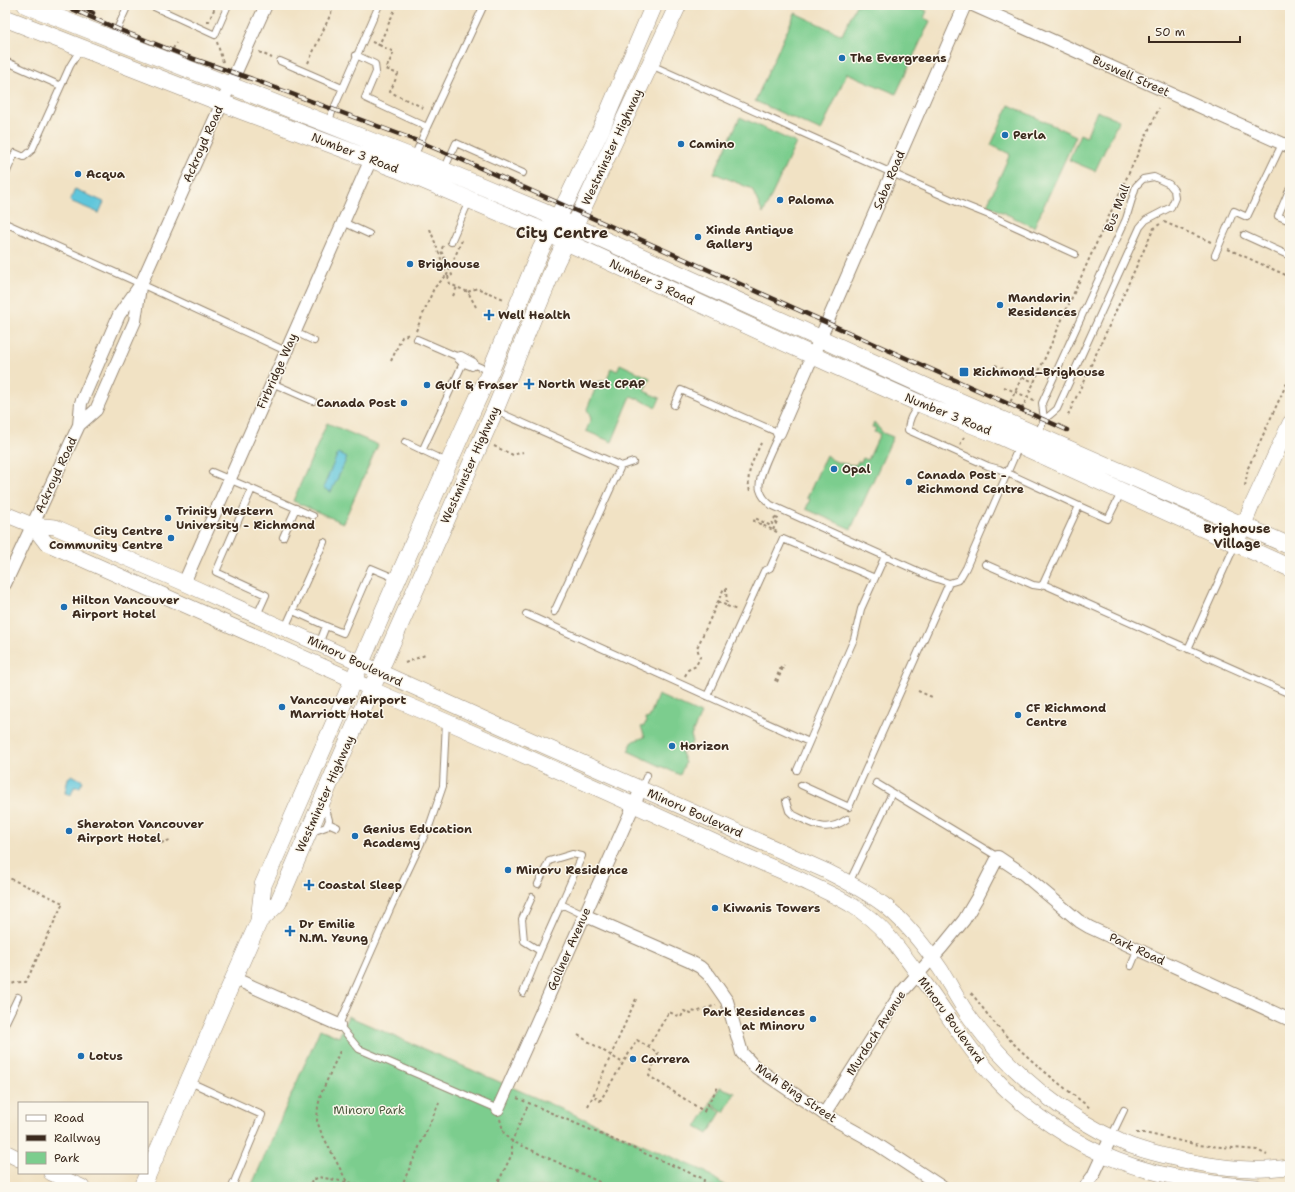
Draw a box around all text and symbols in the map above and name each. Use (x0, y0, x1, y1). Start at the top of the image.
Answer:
scale bar (1149, 18, 1240, 44)
text: 50 m (1155, 24, 1185, 40)
place label: The Evergreens (850, 50, 947, 66)
street label: Buswell Street (1090, 52, 1172, 100)
marker: The Evergreens (837, 53, 847, 63)
street label: Westminster Highway (578, 86, 646, 208)
street label: Ackroyd Road (179, 103, 227, 185)
place label: Perla (1013, 127, 1047, 143)
street label: Number 3 Road (309, 129, 401, 177)
marker: Perla (1000, 130, 1010, 140)
place label: Camino (689, 136, 735, 152)
marker: Camino (676, 139, 686, 149)
street label: Saba Road (869, 148, 909, 212)
place label: Acqua (86, 166, 126, 182)
marker: Acqua (73, 169, 83, 179)
street label: Bus Mall (1101, 181, 1134, 234)
place label: Paloma (788, 192, 835, 208)
marker: Paloma (775, 195, 785, 205)
district label: City Centre (516, 222, 609, 243)
place label: Xinde Antique Gallery (706, 222, 794, 252)
marker: Xinde Antique Gallery (693, 232, 703, 242)
street label: Number 3 Road (607, 255, 698, 309)
place label: Brighouse (418, 256, 480, 272)
marker: Brighouse (405, 259, 415, 269)
place label: Mandarin Residences (1008, 290, 1077, 320)
marker: Mandarin Residences (995, 300, 1005, 310)
place label: Well Health (498, 307, 571, 323)
marker: Well Health (483, 309, 495, 321)
street label: Firbridge Way (253, 330, 301, 411)
place label: Richmond–Brighouse (973, 364, 1105, 380)
marker: Richmond–Brighouse (958, 366, 970, 378)
place label: North West CPAP (538, 376, 646, 392)
place label: Gulf & Fraser (435, 377, 519, 393)
marker: North West CPAP (523, 378, 535, 390)
marker: Gulf & Fraser (422, 380, 432, 390)
street label: Number 3 Road (902, 389, 994, 439)
place label: Canada Post (317, 395, 396, 411)
marker: Canada Post (399, 398, 409, 408)
street label: Westminster Highway (437, 404, 503, 526)
street label: Ackroyd Road (31, 434, 81, 516)
place label: Opal (842, 461, 871, 477)
marker: Opal (829, 464, 839, 474)
place label: Canada Post - Richmond Centre (917, 467, 1024, 497)
marker: Canada Post - Richmond Centre (904, 477, 914, 487)
place label: Trinity Western University - Richmond (176, 503, 315, 533)
marker: Trinity Western University - Richmond (163, 513, 173, 523)
district label: Brighouse Village (1203, 520, 1271, 552)
place label: City Centre Community Centre (49, 523, 163, 553)
marker: City Centre Community Centre (166, 533, 176, 543)
place label: Hilton Vancouver Airport Hotel (72, 592, 180, 622)
marker: Hilton Vancouver Airport Hotel (59, 602, 69, 612)
street label: Minoru Boulevard (305, 632, 405, 690)
place label: Vancouver Airport Marriott Hotel (290, 692, 406, 722)
place label: CF Richmond Centre (1026, 700, 1106, 730)
marker: Vancouver Airport Marriott Hotel (277, 702, 287, 712)
marker: CF Richmond Centre (1013, 710, 1023, 720)
street label: Westminster Highway (292, 733, 358, 855)
place label: Horizon (680, 738, 729, 754)
marker: Horizon (667, 741, 677, 751)
street label: Minoru Boulevard (645, 785, 746, 841)
place label: Sheraton Vancouver Airport Hotel (77, 816, 205, 846)
place label: Genius Education Academy (363, 821, 472, 851)
marker: Sheraton Vancouver Airport Hotel (64, 826, 74, 836)
marker: Genius Education Academy (350, 831, 360, 841)
place label: Minoru Residence (516, 862, 628, 878)
marker: Minoru Residence (503, 865, 513, 875)
place label: Coastal Sleep (318, 877, 402, 893)
marker: Coastal Sleep (303, 879, 315, 891)
place label: Kiwanis Towers (723, 900, 820, 916)
marker: Kiwanis Towers (710, 903, 720, 913)
street label: Gollner Avenue (544, 905, 595, 993)
place label: Dr Emilie N.M. Yeung (299, 916, 368, 946)
marker: Dr Emilie N.M. Yeung (284, 925, 296, 937)
street label: Park Road (1106, 929, 1168, 969)
street label: Minoru Boulevard (914, 974, 988, 1067)
street label: Murdoch Avenue (843, 987, 909, 1078)
place label: Park Residences at Minoru (703, 1004, 805, 1034)
marker: Park Residences at Minoru (808, 1014, 818, 1024)
place label: Lotus (89, 1048, 123, 1064)
marker: Lotus (76, 1051, 86, 1061)
place label: Carrera (641, 1051, 691, 1067)
marker: Carrera (628, 1054, 638, 1064)
street label: Mah Bing Street (752, 1060, 840, 1126)
legend (18, 1102, 148, 1174)
park label: Minoru Park (333, 1102, 405, 1118)
text: Road (54, 1110, 85, 1126)
text: Railway (54, 1130, 101, 1146)
text: Park (54, 1150, 80, 1166)

